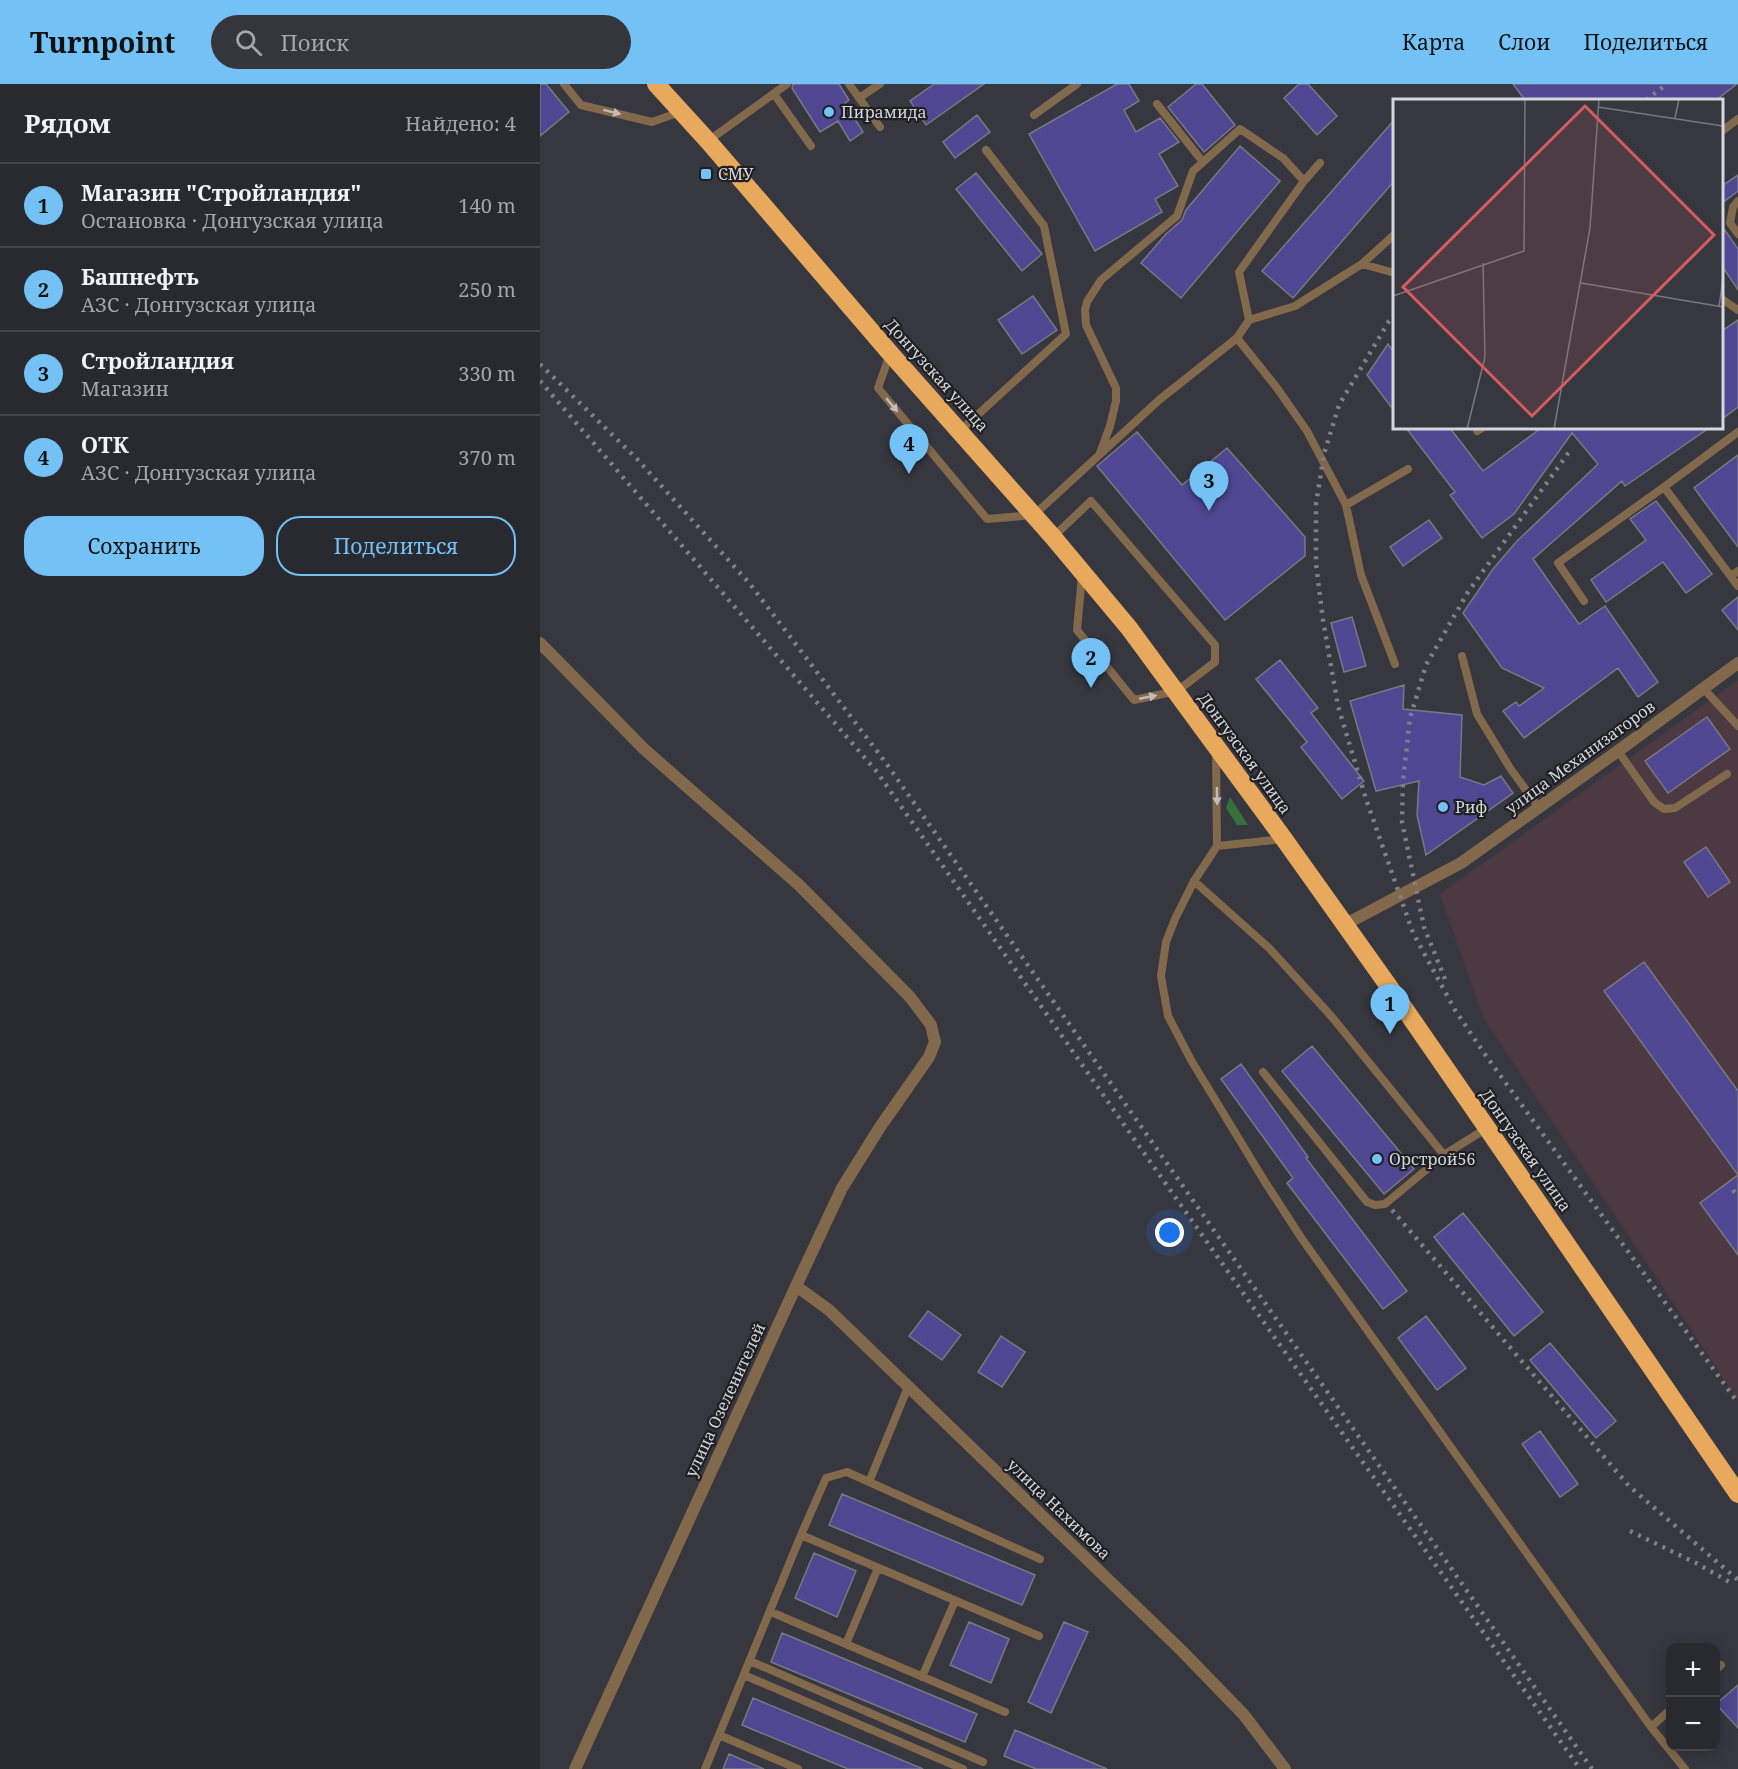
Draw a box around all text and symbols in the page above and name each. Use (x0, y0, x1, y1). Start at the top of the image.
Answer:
search box (211, 15, 631, 69)
text: Turnpoint (30, 23, 175, 61)
icon: search (232, 26, 265, 59)
text: Поиск (280, 27, 349, 57)
text: Карта (1402, 28, 1465, 56)
text: Слои (1498, 28, 1550, 56)
text: Поделиться (1583, 28, 1708, 56)
inset map (1393, 99, 1723, 429)
place label: Пирамида (841, 101, 927, 123)
text: Рядом (24, 105, 111, 141)
marker: Пирамида (822, 105, 836, 119)
one-way arrow (602, 108, 621, 118)
text: Найдено: 4 (405, 110, 516, 137)
place label: СМУ (718, 163, 754, 185)
marker: СМУ (699, 167, 713, 181)
text: Магазин "Стройландия" (81, 177, 361, 207)
text: 1 (38, 192, 49, 219)
text: 140 m (458, 192, 516, 219)
text: Остановка · Донгузская улица (81, 207, 384, 234)
text: Башнефть (81, 261, 199, 291)
text: 2 (38, 276, 49, 303)
text: 250 m (458, 276, 516, 303)
text: АЗС · Донгузская улица (81, 291, 316, 318)
street label: Донгузская улица (880, 314, 994, 436)
text: Стройландия (81, 345, 234, 375)
text: 3 (38, 360, 49, 387)
text: 330 m (458, 360, 516, 387)
text: Магазин (81, 375, 169, 402)
one-way arrow (886, 397, 899, 413)
pin: 4 (890, 424, 928, 474)
text: ОТК (81, 429, 129, 459)
text: 4 (38, 444, 49, 471)
text: 370 m (458, 444, 516, 471)
text: АЗС · Донгузская улица (81, 459, 316, 486)
pin: 3 (1190, 462, 1228, 511)
button: Сохранить (24, 516, 264, 576)
button: Поделиться (276, 516, 516, 576)
pin: 2 (1072, 638, 1110, 688)
street label: Донгузская улица (1193, 688, 1297, 818)
one-way arrow (1139, 692, 1158, 701)
street label: улица Механизаторов (1501, 695, 1659, 819)
one-way arrow (1212, 786, 1222, 805)
place label: Риф (1455, 796, 1487, 818)
marker: Риф (1436, 800, 1450, 814)
pin: 1 (1370, 984, 1410, 1034)
street label: Донгузская улица (1475, 1084, 1577, 1216)
place label: Орстрой56 (1389, 1148, 1476, 1170)
marker: Орстрой56 (1370, 1152, 1384, 1166)
your location (1155, 1218, 1184, 1247)
street label: улица Озеленителей (680, 1319, 770, 1481)
street label: улица Нахимова (1002, 1454, 1116, 1564)
map controls (1666, 1643, 1720, 1751)
button: + (1666, 1643, 1720, 1697)
button: − (1666, 1697, 1720, 1751)

